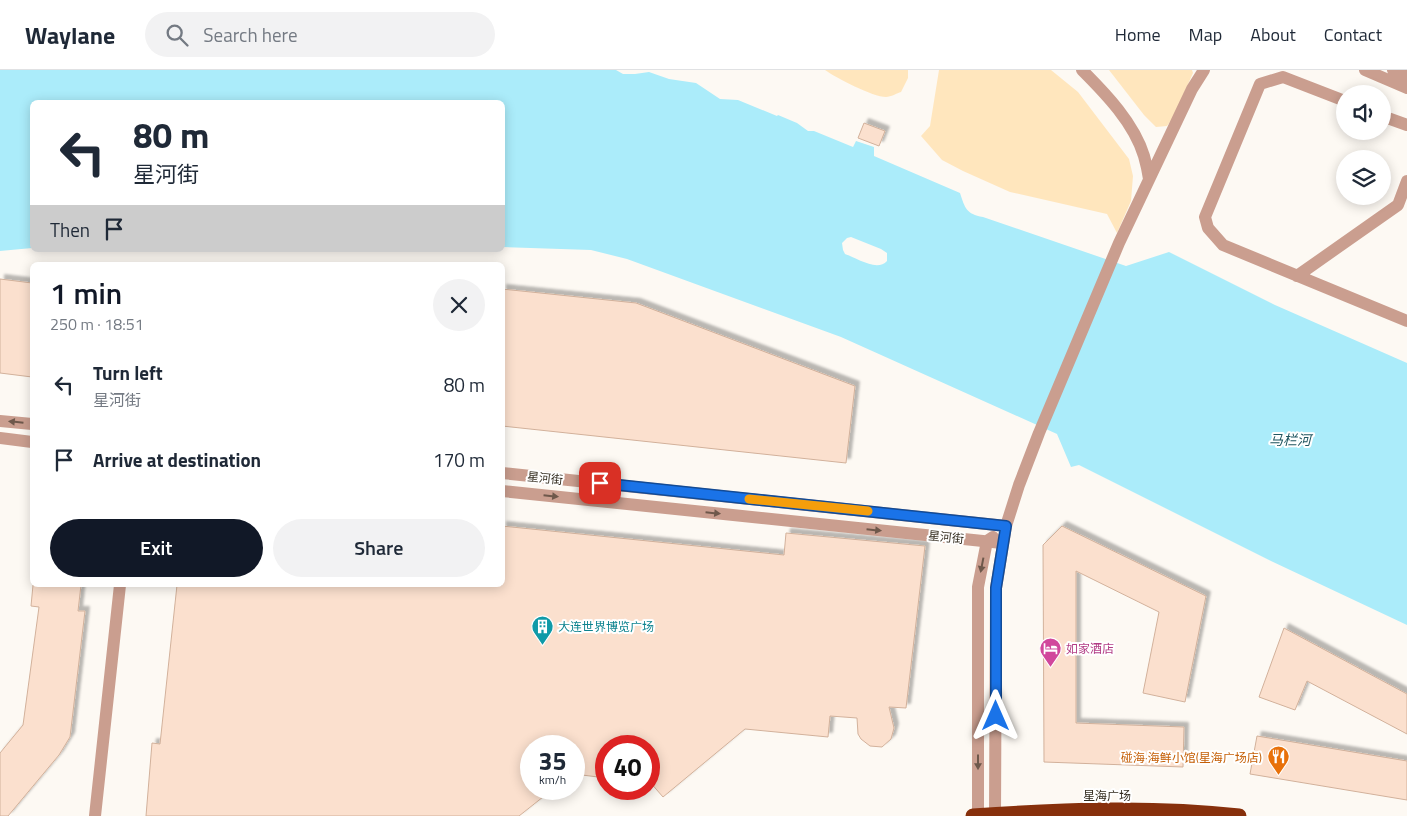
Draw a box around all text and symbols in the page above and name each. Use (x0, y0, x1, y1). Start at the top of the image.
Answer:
search box (145, 12, 495, 57)
text: Waylane (25, 17, 115, 53)
text: Search here (203, 20, 298, 49)
icon: search (163, 21, 191, 49)
text: Home (1115, 21, 1161, 48)
text: Map (1189, 21, 1222, 48)
text: About (1250, 21, 1296, 48)
text: Contact (1324, 21, 1382, 48)
map controls (1336, 85, 1391, 205)
button: sound (1336, 85, 1391, 140)
text: 80 m (133, 108, 209, 162)
icon: left (50, 120, 115, 185)
button: layers (1336, 150, 1391, 205)
text: 星河街 (133, 157, 199, 191)
text: Then (50, 215, 90, 244)
icon: arrive (100, 215, 128, 243)
text: 1 min (50, 270, 122, 316)
button: close (433, 279, 485, 331)
text: 250 m · 18:51 (50, 312, 144, 336)
text: Turn left (93, 358, 163, 387)
text: 80 m (444, 370, 485, 399)
icon: left (50, 371, 78, 399)
text: 星河街 (93, 388, 141, 412)
one-way arrow (8, 418, 24, 426)
water label: 马栏河 (1269, 429, 1314, 450)
text: Arrive at destination (93, 445, 261, 474)
text: 170 m (433, 445, 485, 474)
icon: arrive (50, 446, 78, 474)
pin (579, 462, 621, 504)
street label: 星河街 (526, 467, 564, 489)
icon: arrive (586, 469, 614, 497)
one-way arrow (543, 492, 559, 500)
one-way arrow (705, 509, 721, 517)
button: Exit (50, 519, 263, 577)
button: Share (273, 519, 485, 577)
one-way arrow (867, 526, 883, 534)
street label: 星河街 (927, 526, 965, 548)
one-way arrow (978, 557, 986, 572)
building icon: 大连世界博览广场 (530, 614, 554, 645)
place label: 大连世界博览广场 (558, 617, 654, 636)
hotel icon: 如家酒店 (1038, 636, 1062, 667)
place label: 如家酒店 (1066, 639, 1114, 658)
position arrow (969, 689, 1021, 741)
speed limit sign: 40 (595, 735, 660, 800)
text: 35 (538, 742, 567, 780)
restaurant icon: 碰海·海鲜小馆(星海广场店) (1266, 745, 1290, 776)
place label: 碰海·海鲜小馆(星海广场店) (1121, 748, 1262, 767)
one-way arrow (974, 754, 982, 770)
text: km/h (539, 770, 566, 789)
street label: 星海广场 (1083, 786, 1131, 805)

